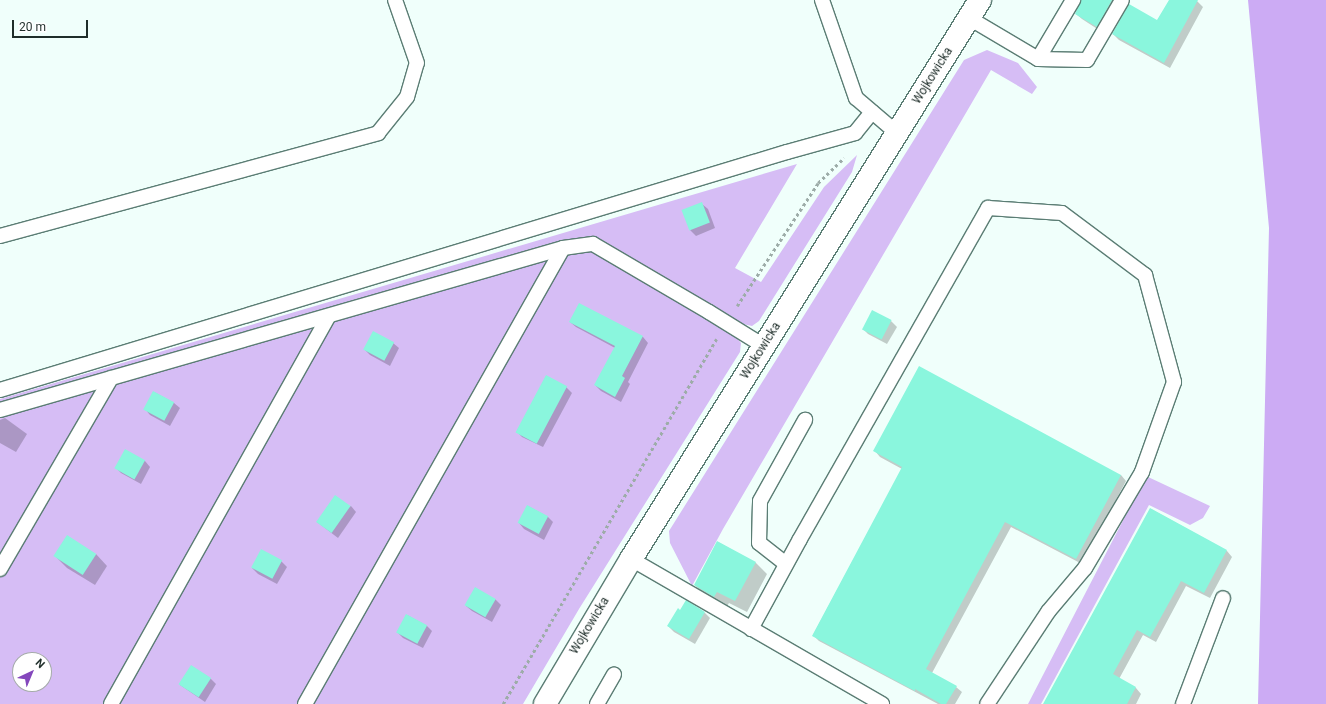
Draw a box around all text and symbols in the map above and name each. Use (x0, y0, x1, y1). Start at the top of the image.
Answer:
scale bar (14, 12, 90, 38)
text: 20 m (19, 20, 46, 34)
street label: Wojkowicka (910, 45, 956, 107)
street label: Wojkowicka (738, 320, 784, 382)
street label: Wojkowicka (567, 595, 613, 657)
north arrow (12, 652, 52, 692)
text: N (33, 656, 47, 671)

